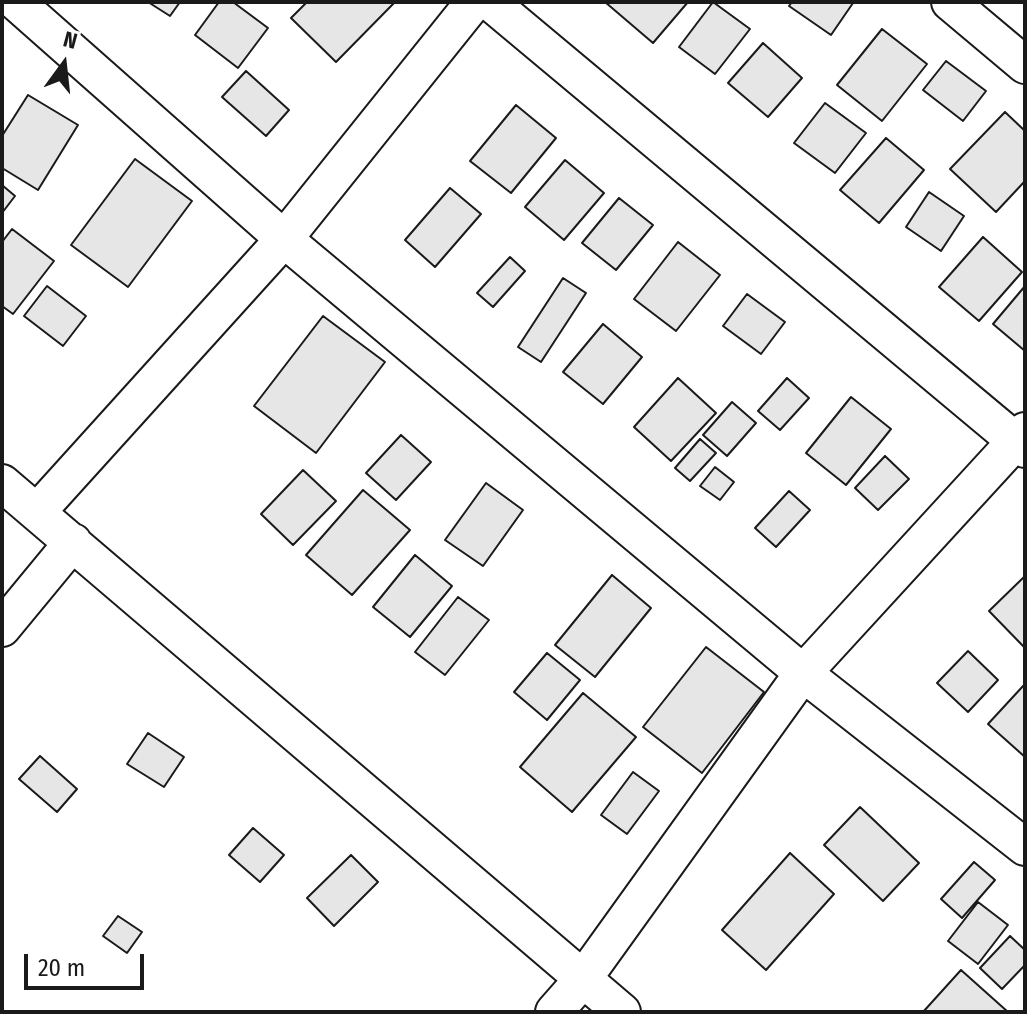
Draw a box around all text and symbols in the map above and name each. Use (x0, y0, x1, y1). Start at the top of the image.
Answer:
north arrow (24, 24, 104, 104)
text: N (60, 26, 80, 55)
scale bar (28, 938, 148, 988)
text: 20 m (38, 954, 85, 982)

